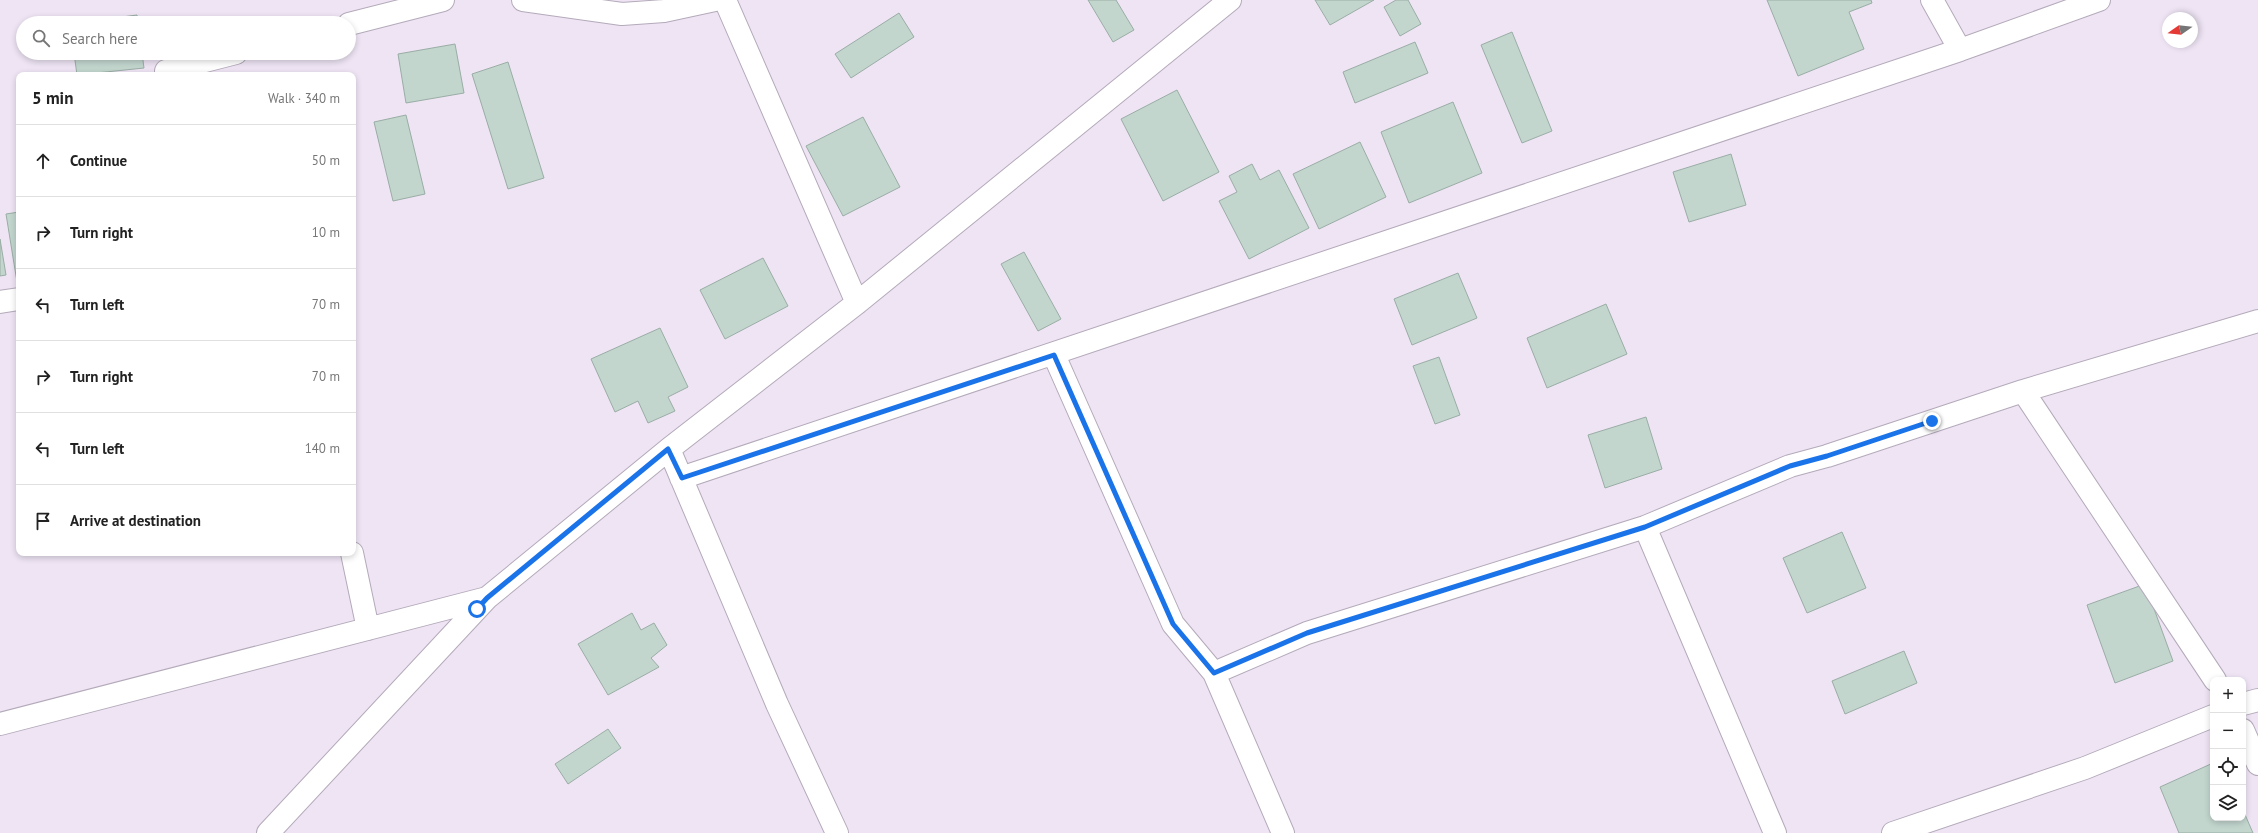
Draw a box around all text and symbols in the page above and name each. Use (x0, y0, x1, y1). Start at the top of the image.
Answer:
north arrow (2162, 12, 2198, 48)
search box (16, 16, 356, 60)
icon: search (30, 27, 52, 49)
text: Search here (62, 29, 138, 48)
text: 5 min (32, 87, 73, 109)
text: Walk · 340 m (268, 90, 340, 107)
icon: ahead (32, 150, 54, 172)
text: Continue (70, 151, 127, 170)
text: 50 m (312, 152, 340, 169)
icon: right (32, 222, 54, 244)
text: Turn right (70, 223, 133, 242)
text: 10 m (312, 224, 340, 241)
icon: left (32, 294, 54, 316)
text: Turn left (70, 295, 124, 314)
text: 70 m (312, 296, 340, 313)
icon: right (32, 366, 54, 388)
text: Turn right (70, 367, 133, 386)
text: 70 m (312, 368, 340, 385)
route end (1923, 412, 1941, 430)
icon: left (32, 438, 54, 460)
text: Turn left (70, 439, 124, 458)
text: 140 m (305, 440, 340, 457)
icon: arrive (32, 510, 54, 532)
text: Arrive at destination (70, 511, 201, 530)
route start (468, 600, 486, 618)
map controls (2210, 677, 2246, 821)
button: + (2210, 677, 2246, 713)
button: − (2210, 713, 2246, 749)
button: locate (2210, 749, 2246, 785)
button: layers (2210, 785, 2246, 821)

